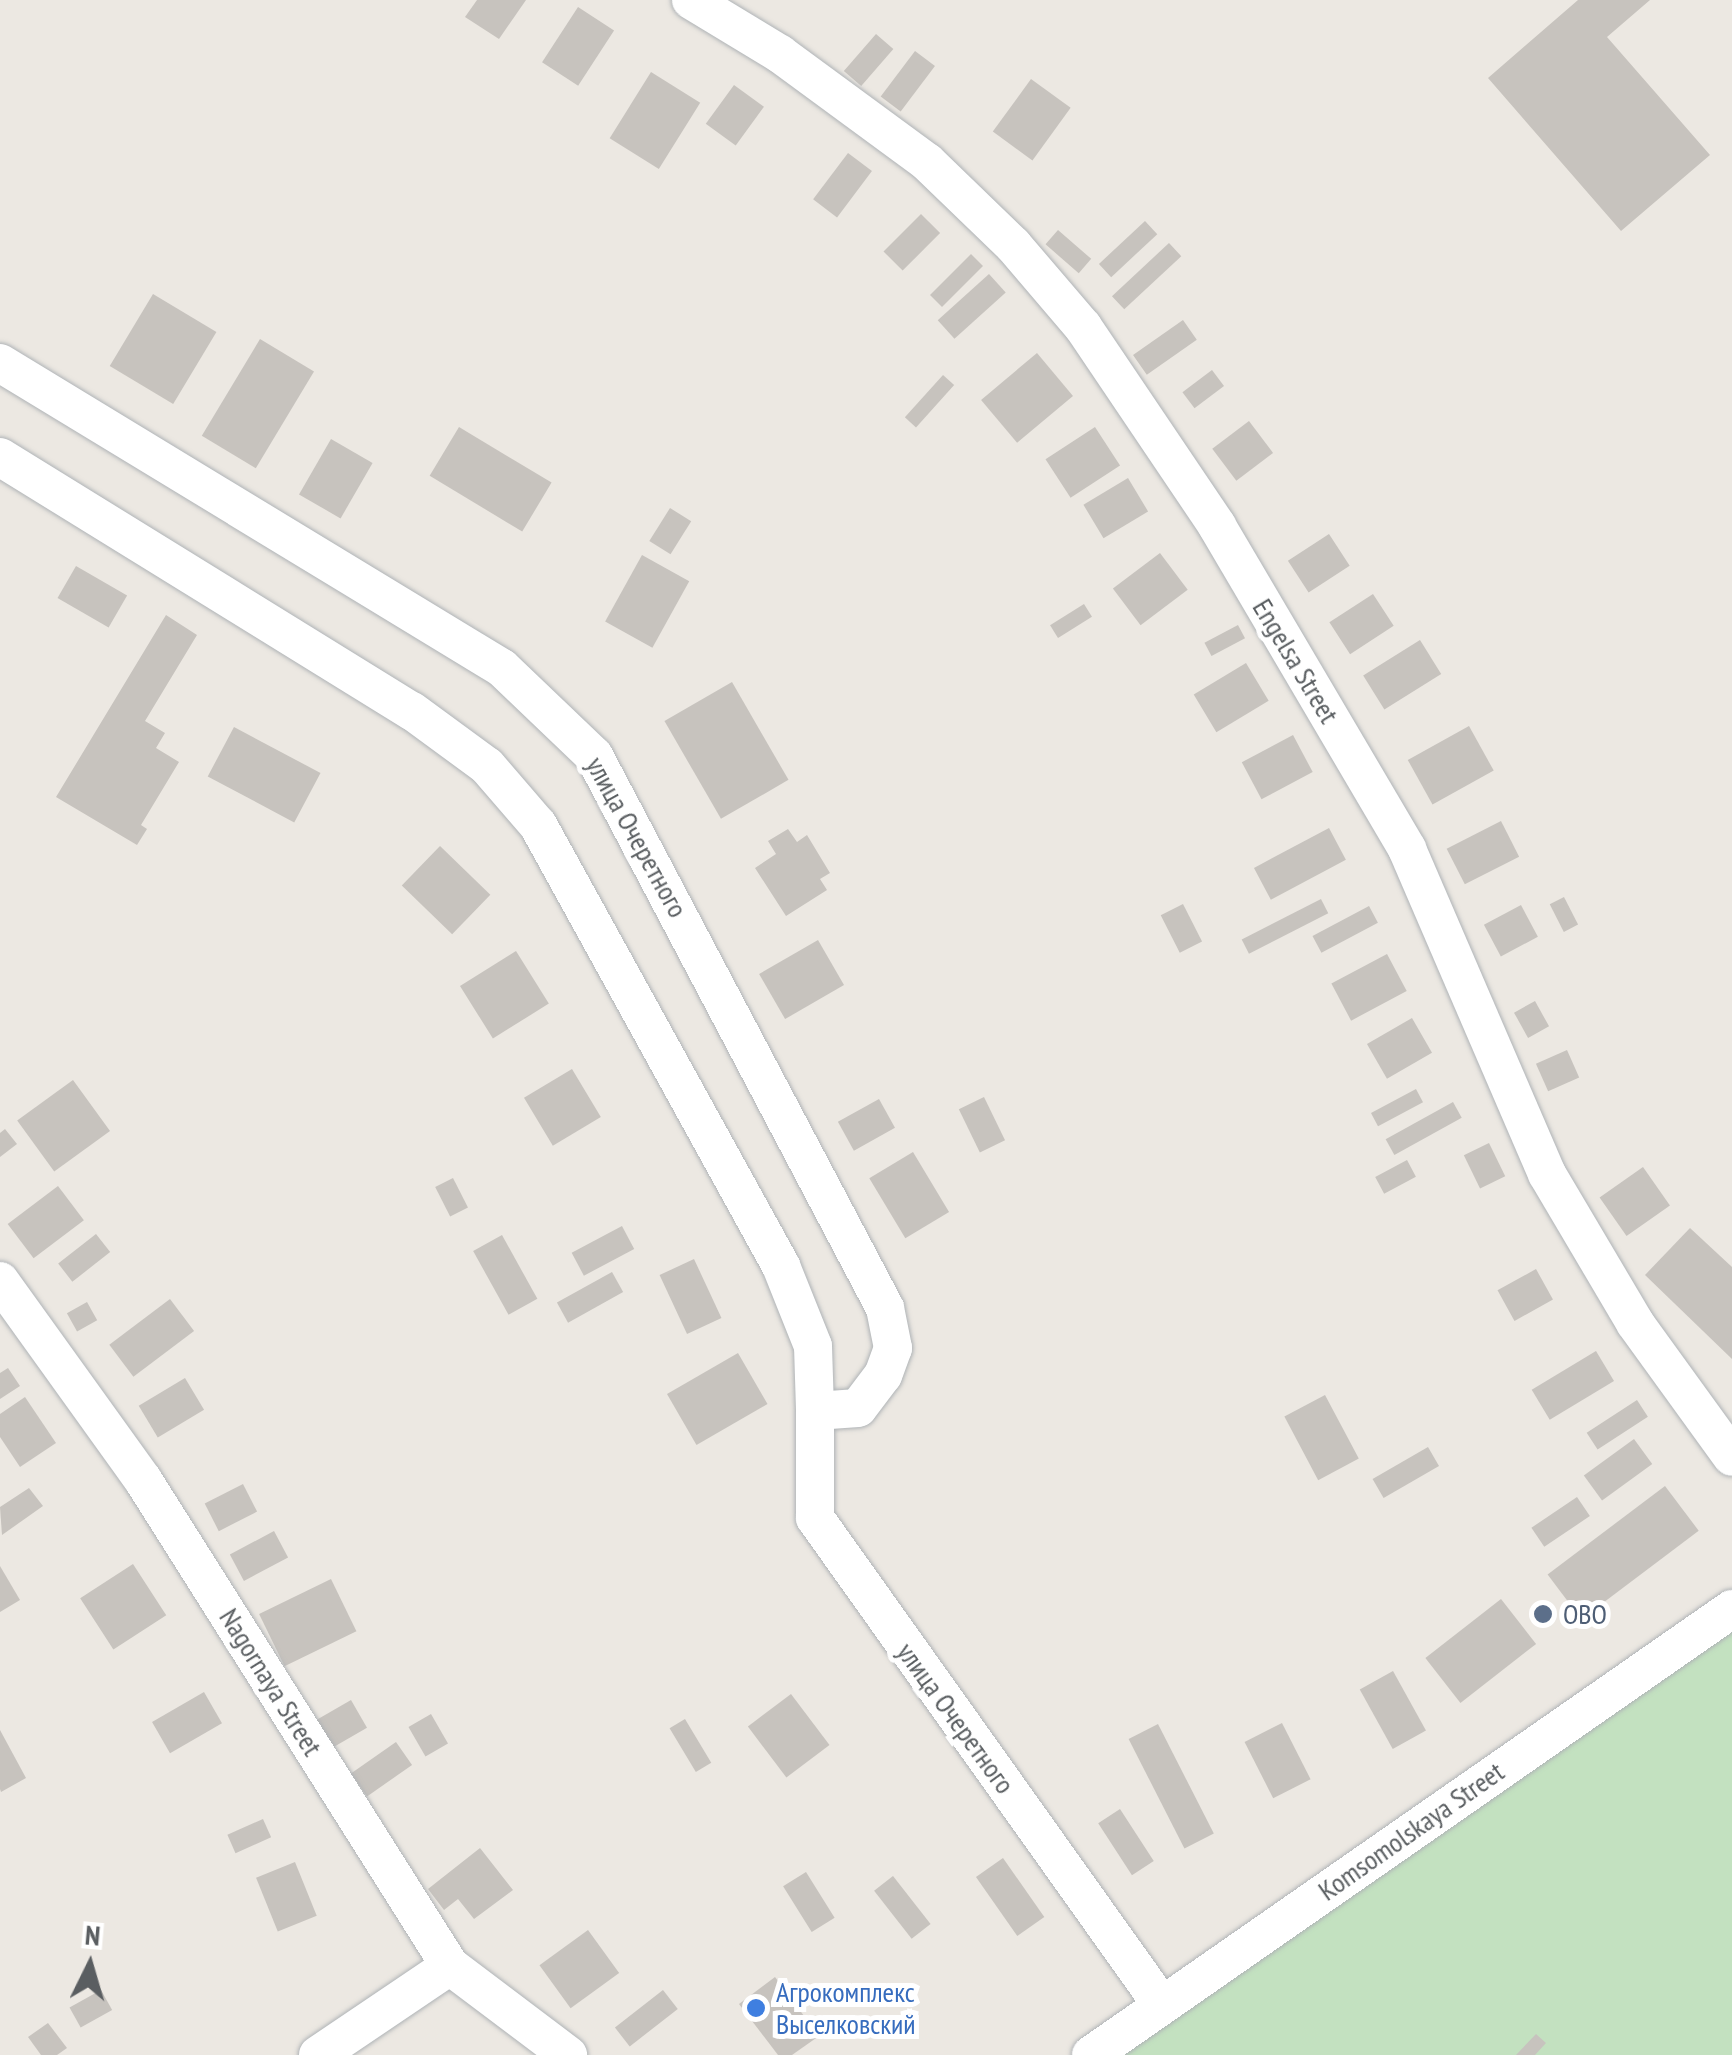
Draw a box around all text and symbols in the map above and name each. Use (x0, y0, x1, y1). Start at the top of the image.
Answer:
street label: Engelsa Street (1246, 593, 1346, 729)
street label: улица Очеретного (579, 751, 695, 923)
place label: ОВО (1563, 1597, 1607, 1631)
street label: Nagornaya Street (212, 1602, 330, 1762)
marker: ОВО (1532, 1603, 1554, 1625)
street label: улица Очеретного (890, 1636, 1022, 1800)
street label: Komsomolskaya Street (1312, 1755, 1510, 1907)
north arrow (40, 1915, 140, 2015)
text: N (84, 1916, 102, 1954)
place label: Агрокомплекс Выселковский (776, 1975, 916, 2041)
marker: Агрокомплекс Выселковский (745, 1997, 767, 2019)

